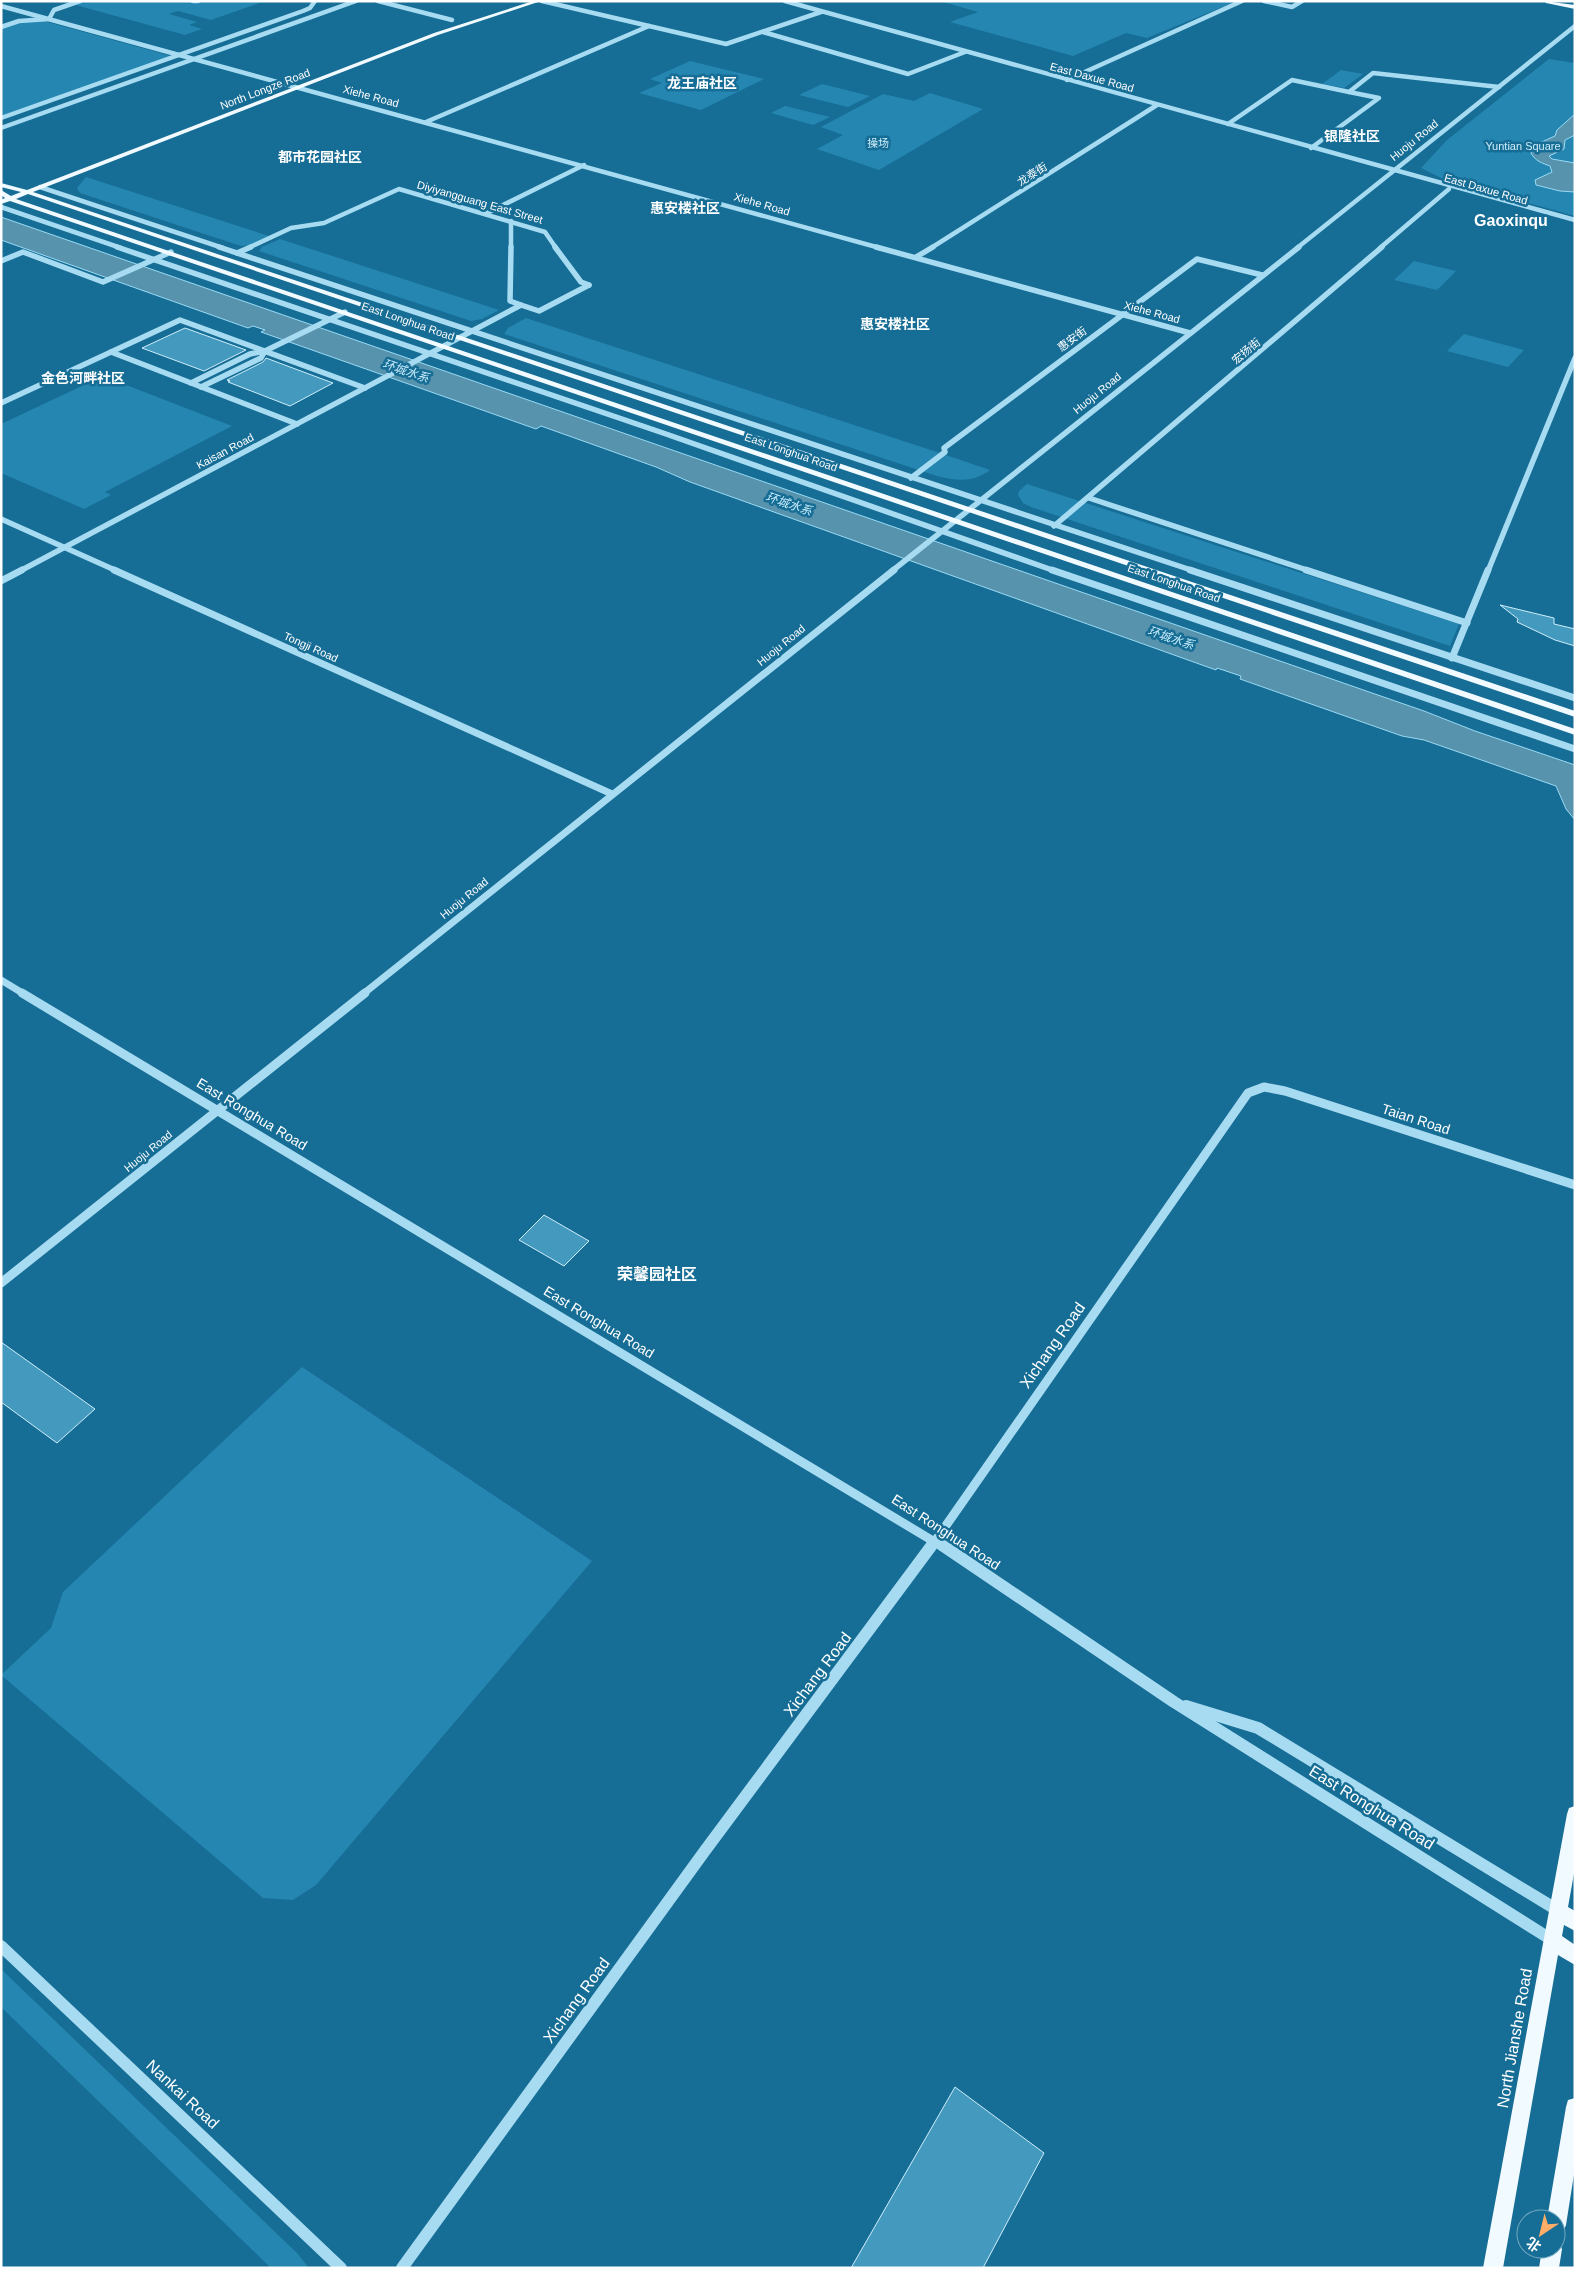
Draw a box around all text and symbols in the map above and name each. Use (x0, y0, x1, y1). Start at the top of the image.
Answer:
street label: East Daxue Road (1049, 60, 1135, 94)
street label: North Longze Road (218, 66, 312, 112)
district label: 龙王庙社区 (667, 75, 737, 91)
street label: Xiehe Road (342, 83, 400, 109)
street label: Huoju Road (1388, 117, 1440, 163)
district label: 银隆社区 (1324, 128, 1380, 144)
park label: 操场 (867, 137, 889, 149)
park label: Yuntian Square (1485, 140, 1561, 152)
district label: 都市花园社区 (278, 149, 362, 165)
street label: 龙泰街 (1015, 160, 1049, 188)
street label: East Daxue Road (1443, 171, 1529, 207)
street label: Diyiyangguang East Street (416, 178, 544, 226)
street label: Xiehe Road (733, 190, 791, 218)
district label: 惠安楼社区 (650, 200, 720, 216)
district label: Gaoxinqu (1474, 212, 1548, 229)
street label: East Longhua Road (360, 299, 456, 343)
street label: Xiehe Road (1123, 299, 1181, 325)
district label: 惠安楼社区 (860, 316, 930, 332)
street label: 惠安街 (1055, 324, 1089, 354)
street label: 宏扬街 (1230, 336, 1262, 366)
water label: 环城水系 (381, 357, 432, 386)
district label: 金色河畔社区 (41, 370, 125, 386)
street label: Huoju Road (1071, 370, 1123, 416)
street label: East Longhua Road (743, 430, 839, 474)
street label: Kaisan Road (194, 431, 256, 471)
water label: 环城水系 (764, 490, 815, 519)
street label: East Longhua Road (1126, 561, 1222, 605)
street label: Huoju Road (755, 622, 807, 668)
water label: 环城水系 (1146, 624, 1197, 653)
street label: Tongji Road (282, 630, 340, 664)
street label: Huoju Road (438, 875, 490, 921)
street label: East Ronghua Road (194, 1075, 310, 1153)
street label: Taian Road (1380, 1100, 1452, 1138)
street label: Huoju Road (122, 1128, 174, 1174)
district label: 荣馨园社区 (617, 1265, 697, 1283)
street label: East Ronghua Road (541, 1283, 657, 1361)
street label: Xichang Road (1017, 1299, 1088, 1391)
street label: East Ronghua Road (889, 1491, 1003, 1573)
street label: Xichang Road (780, 1629, 854, 1720)
street label: East Ronghua Road (1306, 1762, 1437, 1853)
street label: Xichang Road (540, 1955, 613, 2046)
street label: North Jianshe Road (1494, 1967, 1535, 2109)
street label: Nankai Road (143, 2057, 222, 2132)
north arrow (1516, 2209, 1566, 2259)
text: 北 (1523, 2234, 1544, 2255)

